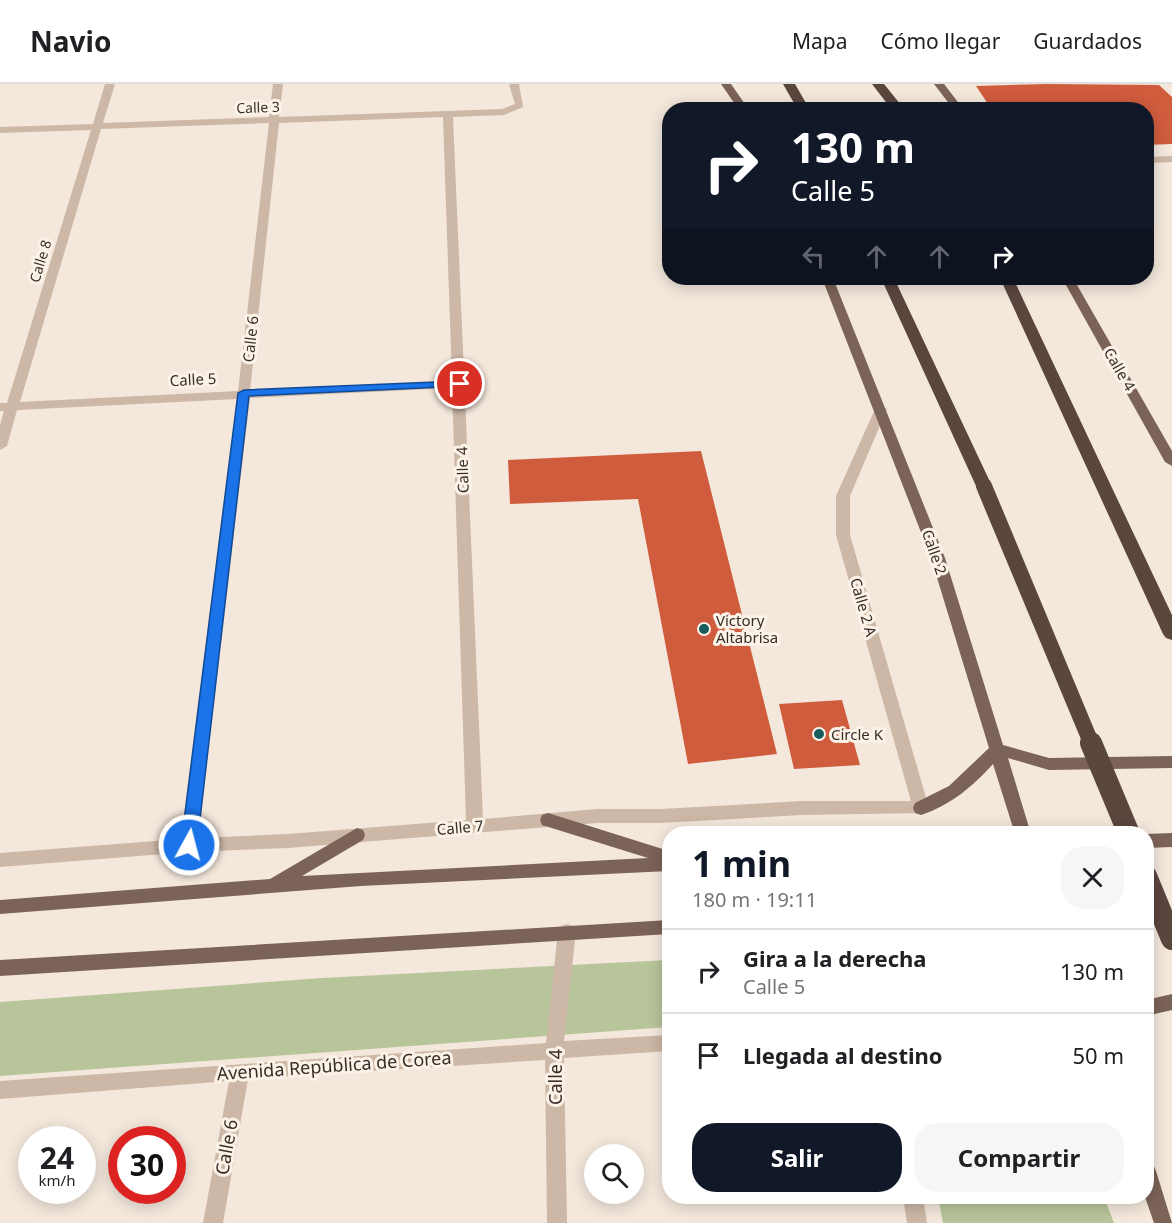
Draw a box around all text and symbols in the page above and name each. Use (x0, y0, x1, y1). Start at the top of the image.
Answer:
text: Navio (30, 22, 111, 60)
text: Mapa (792, 27, 847, 55)
text: Cómo llegar (880, 27, 1000, 55)
text: Guardados (1033, 27, 1142, 55)
street label: Calle 3 (236, 97, 280, 117)
text: 130 m (791, 118, 915, 175)
icon: right (692, 126, 770, 204)
text: Calle 5 (791, 172, 875, 209)
street label: Calle 8 (25, 237, 55, 285)
icon: left (797, 240, 830, 273)
icon: ahead (860, 240, 893, 273)
icon: ahead (923, 240, 956, 273)
icon: right (986, 240, 1019, 273)
street label: Calle 6 (238, 315, 262, 363)
street label: Calle 4 (1100, 344, 1141, 395)
pin (434, 358, 485, 409)
icon: arrive (443, 367, 476, 400)
street label: Calle 5 (169, 368, 217, 390)
street label: Calle 4 (451, 446, 473, 494)
street label: Calle 2 (918, 527, 952, 577)
street label: Calle 2 A (846, 575, 882, 639)
place label: Victory Altabrisa (716, 610, 778, 647)
marker: Victory Altabrisa (697, 622, 711, 636)
place label: Circle K (831, 724, 884, 744)
marker: Circle K (812, 727, 826, 741)
position arrow (157, 813, 221, 877)
street label: Calle 7 (436, 815, 484, 839)
text: 1 min (692, 839, 791, 888)
button: close (1061, 846, 1124, 909)
text: 180 m · 19:11 (692, 886, 817, 913)
text: Gira a la derecha (743, 943, 927, 973)
icon: right (692, 955, 725, 988)
text: 130 m (1060, 956, 1124, 986)
text: Calle 5 (743, 973, 805, 1000)
icon: arrive (692, 1039, 725, 1072)
text: Llegada al destino (743, 1040, 943, 1070)
text: 50 m (1073, 1040, 1124, 1070)
street label: Avenida República de Corea (216, 1045, 452, 1085)
street label: Calle 4 (543, 1049, 567, 1105)
street label: Calle 6 (209, 1117, 243, 1177)
button: Salir (692, 1123, 902, 1192)
button: Compartir (914, 1123, 1124, 1192)
speed limit sign: 30 (108, 1126, 186, 1204)
text: 24 (40, 1137, 74, 1178)
map controls (584, 1144, 644, 1204)
button: search (584, 1144, 644, 1204)
text: km/h (39, 1170, 75, 1190)

